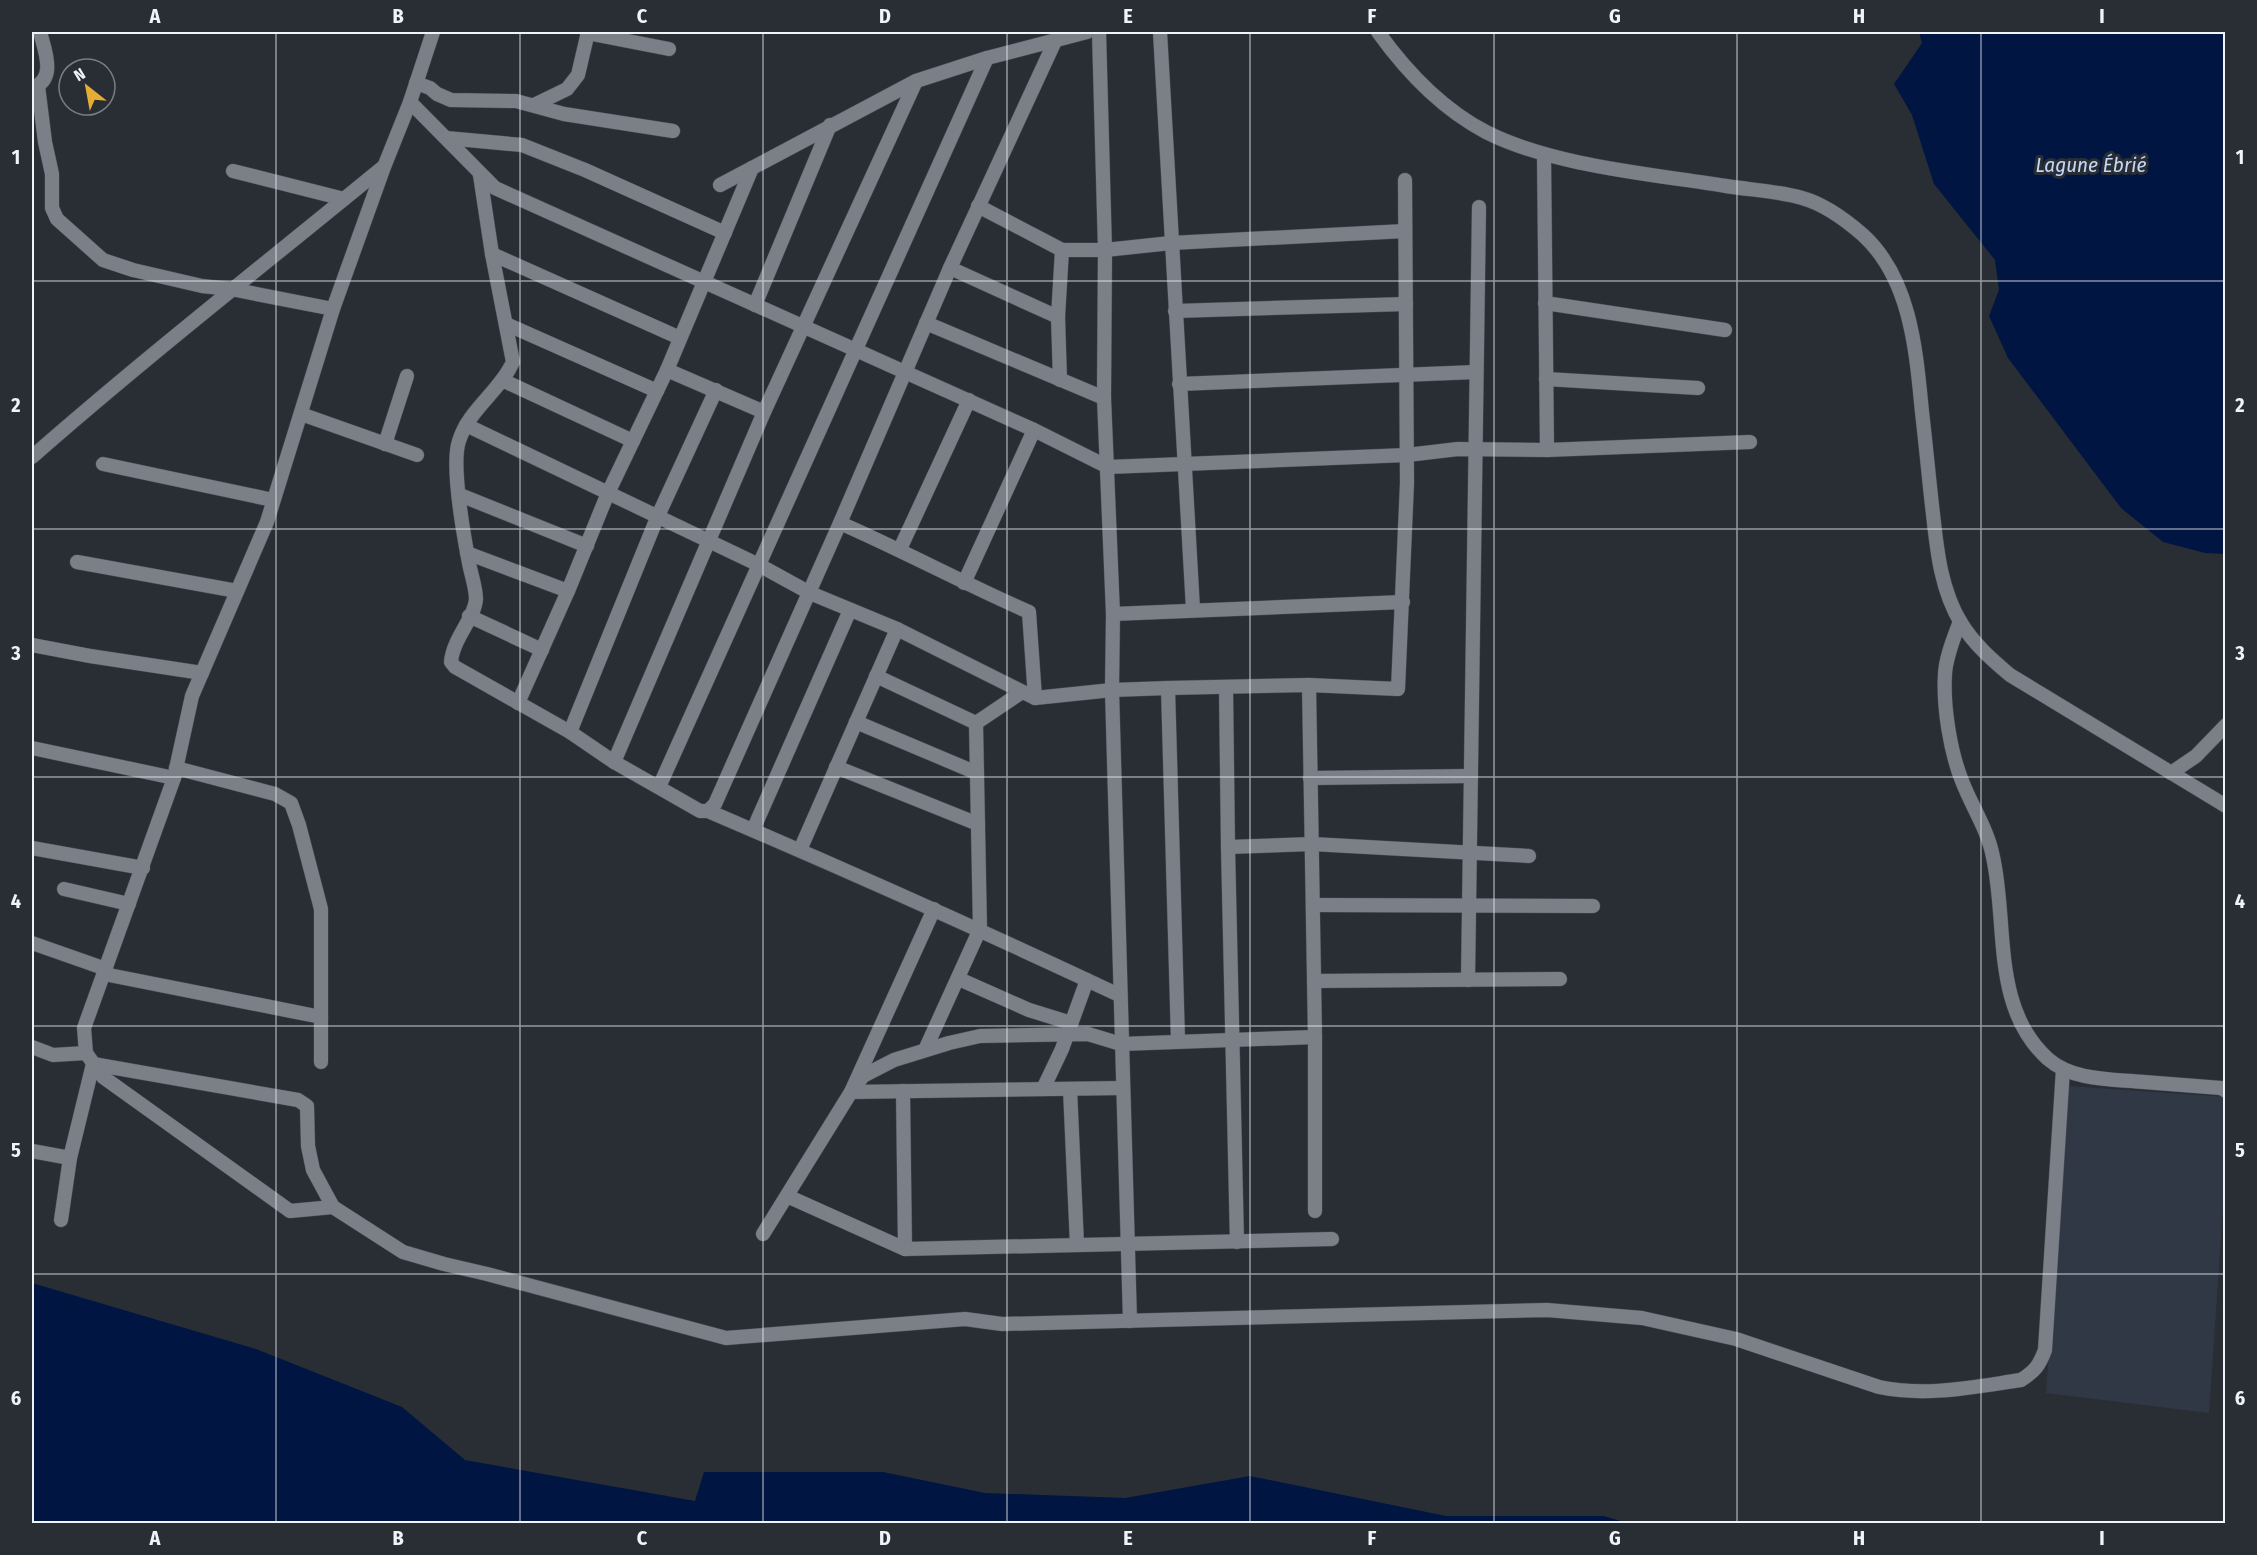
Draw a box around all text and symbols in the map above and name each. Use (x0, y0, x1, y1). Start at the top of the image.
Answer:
text: A (149, 4, 162, 28)
text: B (392, 4, 404, 28)
text: C (637, 4, 648, 28)
text: D (879, 4, 891, 28)
text: E (1123, 4, 1133, 28)
text: F (1368, 4, 1377, 28)
text: G (1609, 4, 1621, 28)
text: H (1853, 4, 1865, 28)
text: I (2099, 4, 2105, 28)
north arrow (57, 57, 117, 117)
text: N (71, 64, 89, 85)
text: 1 (12, 145, 20, 169)
text: 1 (2236, 145, 2244, 169)
water label: Lagune Ébrié (2036, 152, 2146, 178)
text: 2 (10, 393, 21, 417)
text: 2 (2234, 393, 2245, 417)
text: 3 (10, 641, 21, 665)
text: 3 (2234, 641, 2245, 665)
text: 4 (11, 889, 21, 913)
text: 4 (2235, 889, 2245, 913)
text: 5 (11, 1138, 21, 1162)
text: 5 (2235, 1138, 2245, 1162)
text: 6 (11, 1386, 21, 1410)
text: 6 (2235, 1386, 2245, 1410)
text: A (149, 1526, 162, 1550)
text: B (392, 1526, 404, 1550)
text: C (637, 1526, 648, 1550)
text: D (879, 1526, 891, 1550)
text: E (1123, 1526, 1133, 1550)
text: F (1368, 1526, 1377, 1550)
text: G (1609, 1526, 1621, 1550)
text: H (1853, 1526, 1865, 1550)
text: I (2099, 1526, 2105, 1550)

